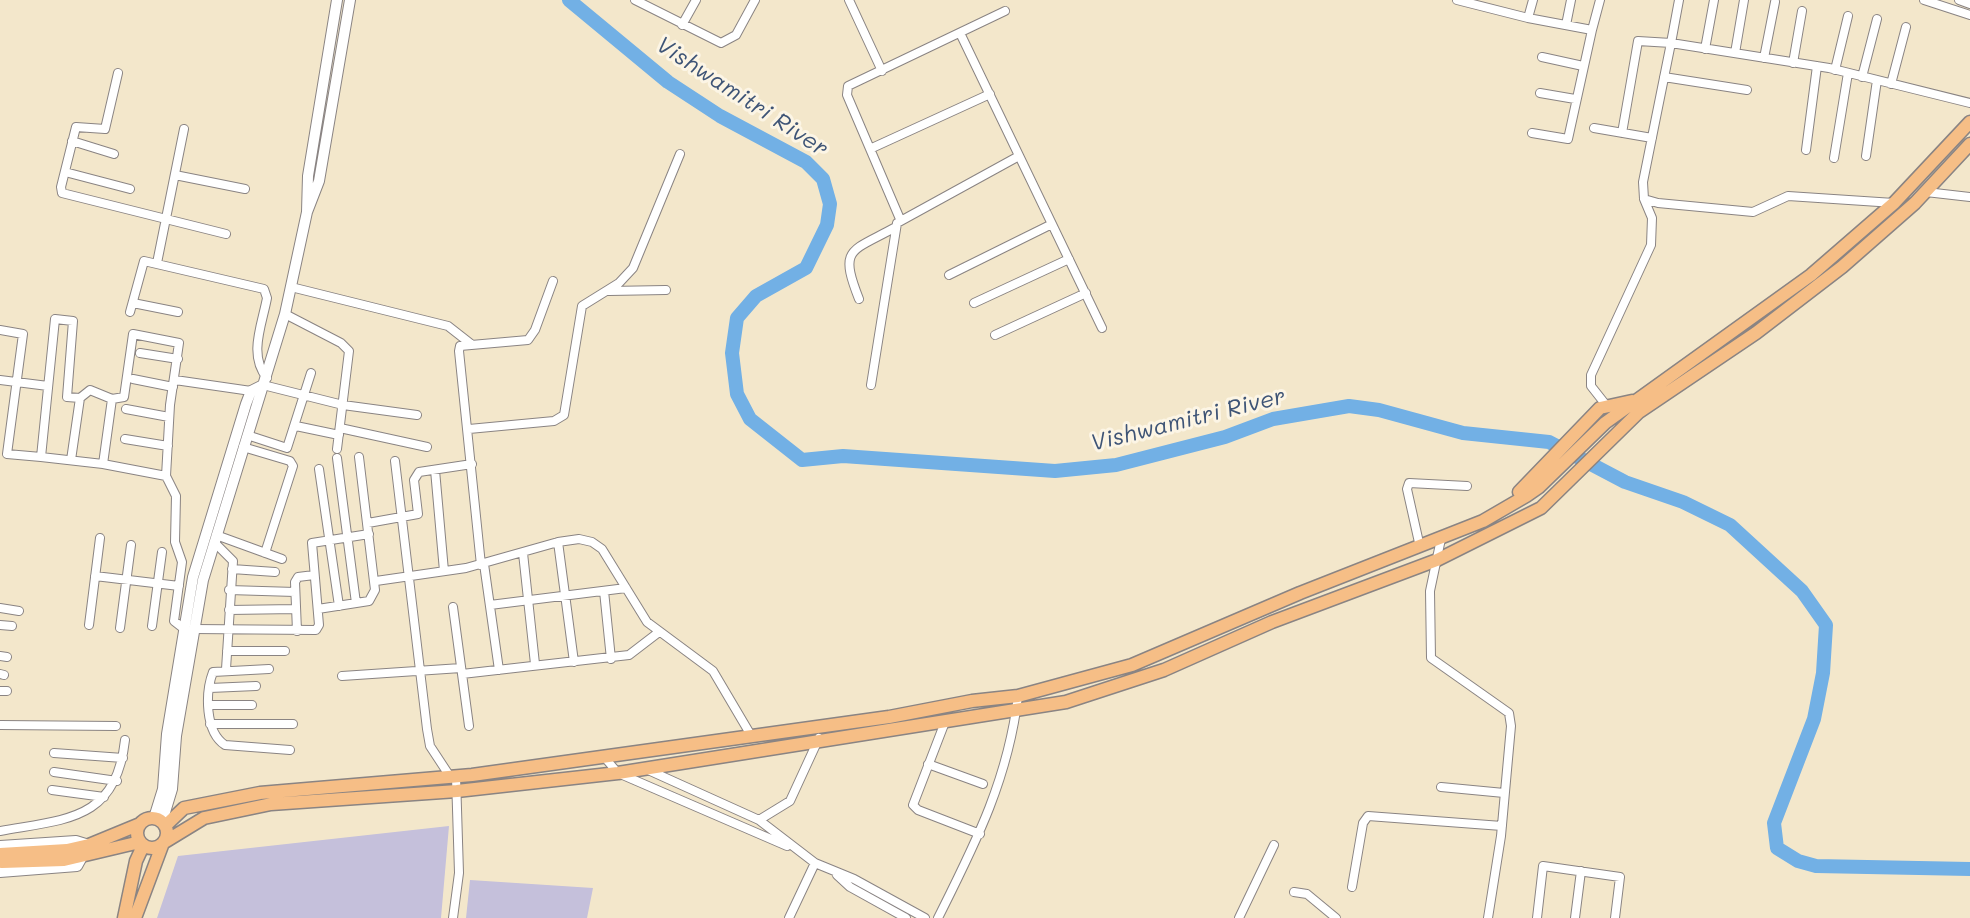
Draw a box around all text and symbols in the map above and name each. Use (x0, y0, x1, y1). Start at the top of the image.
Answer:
water label: Vishwamitri River (651, 31, 833, 163)
water label: Vishwamitri River (1088, 382, 1288, 458)

